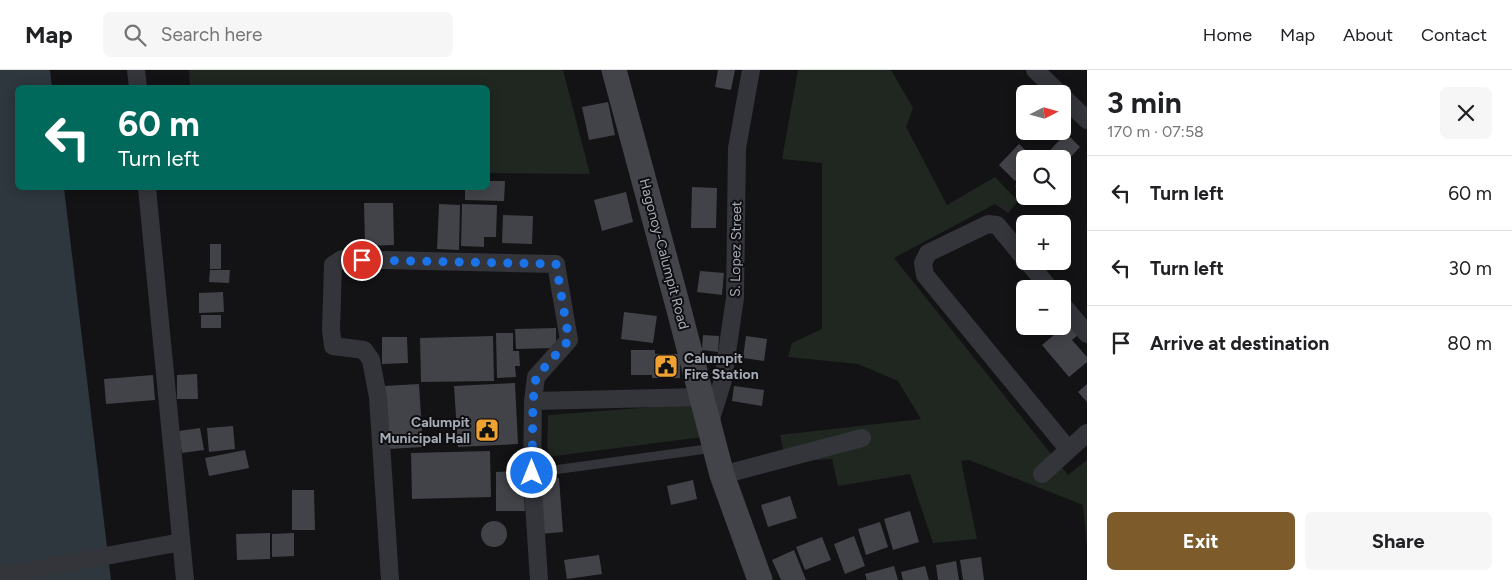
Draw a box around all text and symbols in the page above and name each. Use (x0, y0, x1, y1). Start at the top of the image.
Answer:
search box (103, 12, 453, 57)
text: Map (25, 20, 73, 49)
icon: search (121, 21, 149, 49)
text: Search here (161, 23, 262, 46)
text: Home (1203, 24, 1252, 46)
text: Map (1280, 24, 1315, 46)
text: About (1343, 24, 1393, 46)
text: Contact (1421, 24, 1487, 46)
text: 3 min (1107, 84, 1182, 121)
north arrow (1016, 85, 1071, 140)
map controls (1016, 85, 1071, 335)
button: close (1440, 87, 1492, 139)
text: 60 m (118, 103, 200, 145)
icon: left (35, 105, 100, 170)
text: 170 m · 07:58 (1107, 122, 1204, 141)
text: Turn left (118, 145, 200, 172)
button: search (1016, 150, 1071, 205)
street label: Hagonoy-Calumpit Road (636, 177, 692, 331)
icon: left (1107, 179, 1135, 207)
text: Turn left (1150, 182, 1224, 205)
text: 60 m (1448, 182, 1492, 205)
street label: S. Lopez Street (727, 201, 745, 297)
button: + (1016, 215, 1071, 270)
pin (341, 239, 383, 281)
icon: arrive (348, 246, 376, 274)
icon: left (1107, 254, 1135, 282)
text: Turn left (1150, 257, 1224, 280)
text: 30 m (1449, 257, 1492, 280)
button: − (1016, 280, 1071, 335)
icon: arrive (1107, 329, 1135, 357)
text: Arrive at destination (1150, 332, 1329, 355)
text: 80 m (1447, 332, 1492, 355)
place label: Calumpit Fire Station (684, 350, 759, 383)
public building icon: Calumpit Fire Station (653, 353, 679, 379)
place label: Calumpit Municipal Hall (380, 414, 470, 447)
public building icon: Calumpit Municipal Hall (474, 417, 500, 443)
position arrow (505, 446, 557, 498)
button: Exit (1107, 512, 1295, 570)
button: Share (1305, 512, 1492, 570)

